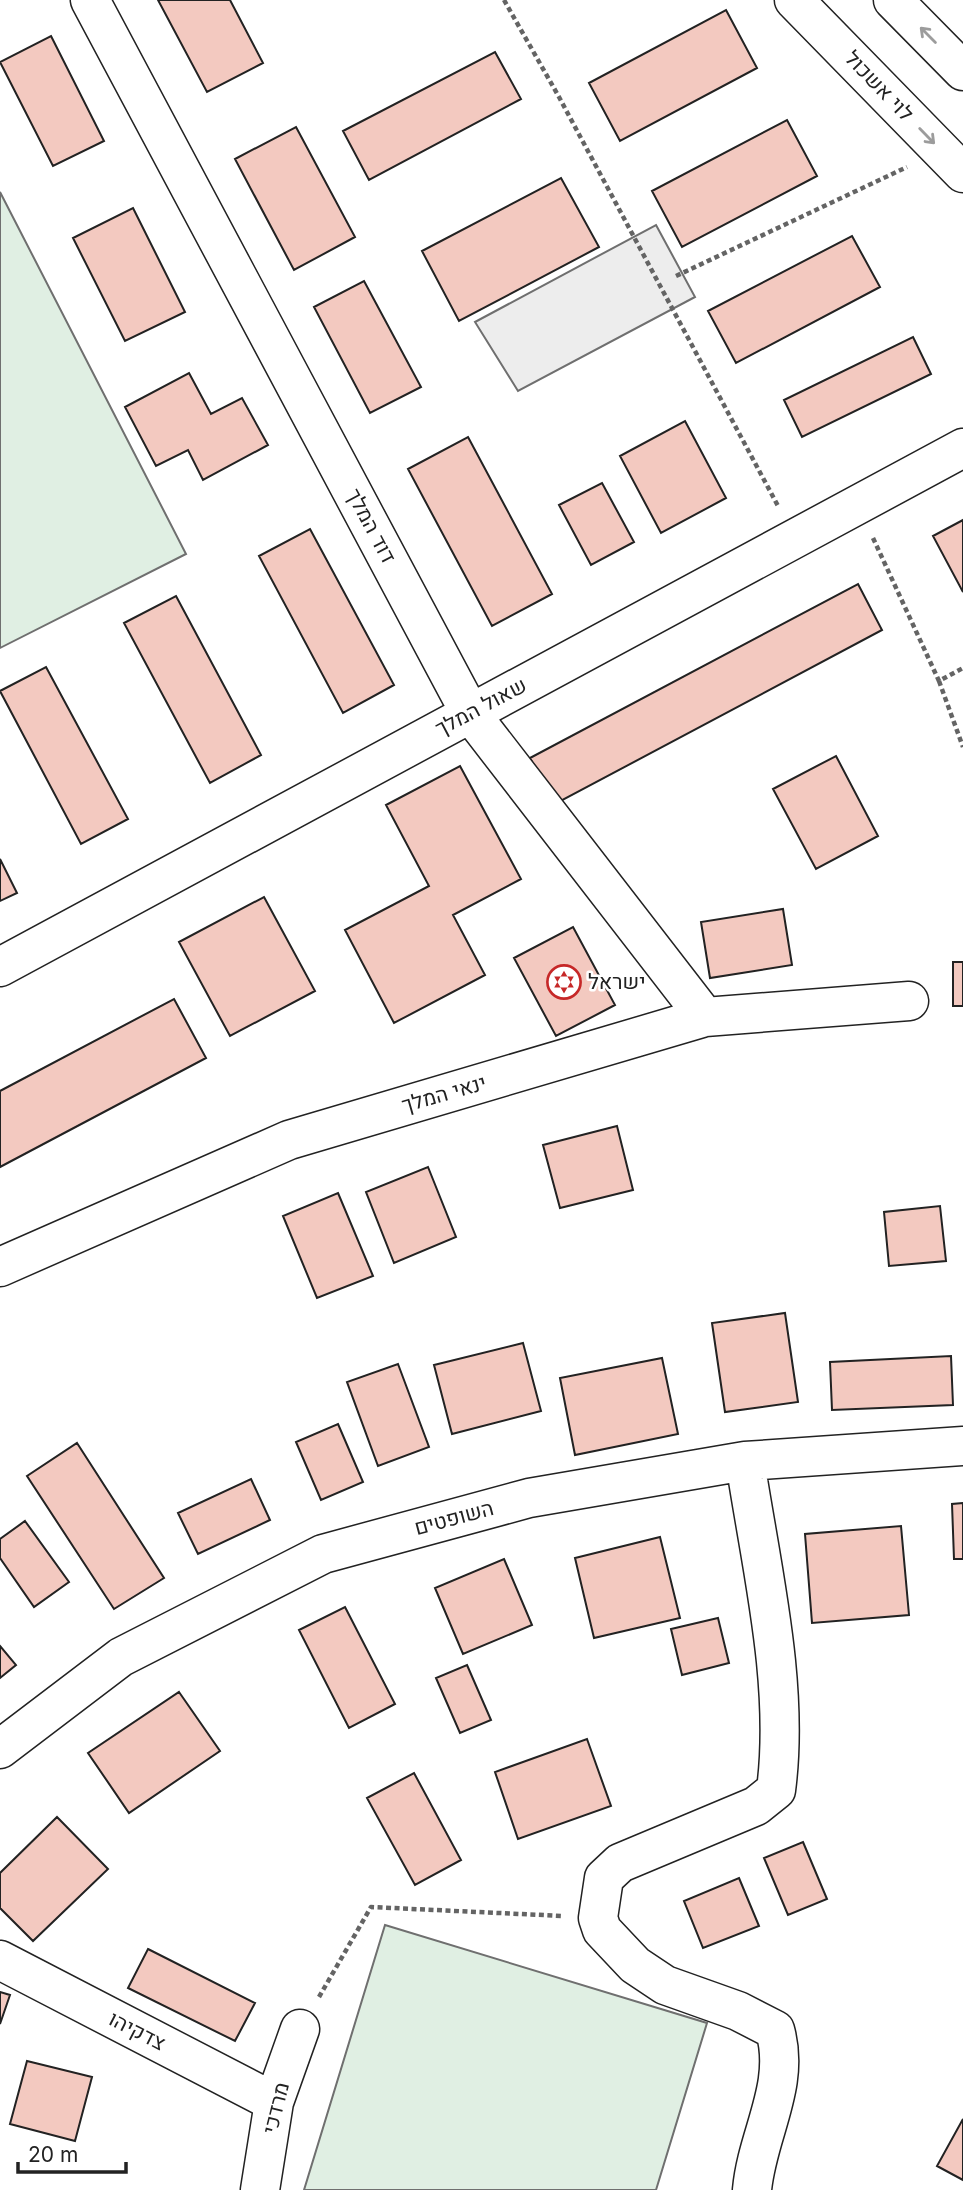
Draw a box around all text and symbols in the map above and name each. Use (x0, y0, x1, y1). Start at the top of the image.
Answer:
one-way arrow (920, 27, 937, 44)
street label: לוי אשכול (840, 45, 919, 126)
one-way arrow (919, 128, 936, 145)
street label: דוד המלך (341, 484, 401, 567)
street label: שאול המלך (431, 672, 531, 741)
synagogue icon: ישראל (545, 963, 583, 1001)
place label: ישראל (588, 969, 646, 994)
street label: ינאי המלך (399, 1070, 489, 1117)
street label: השופטים (412, 1495, 496, 1540)
street label: צדקיהו (105, 2006, 170, 2055)
street label: מרדכי (257, 2080, 294, 2136)
scale bar (18, 2130, 126, 2174)
text: 20 m (28, 2142, 78, 2167)

